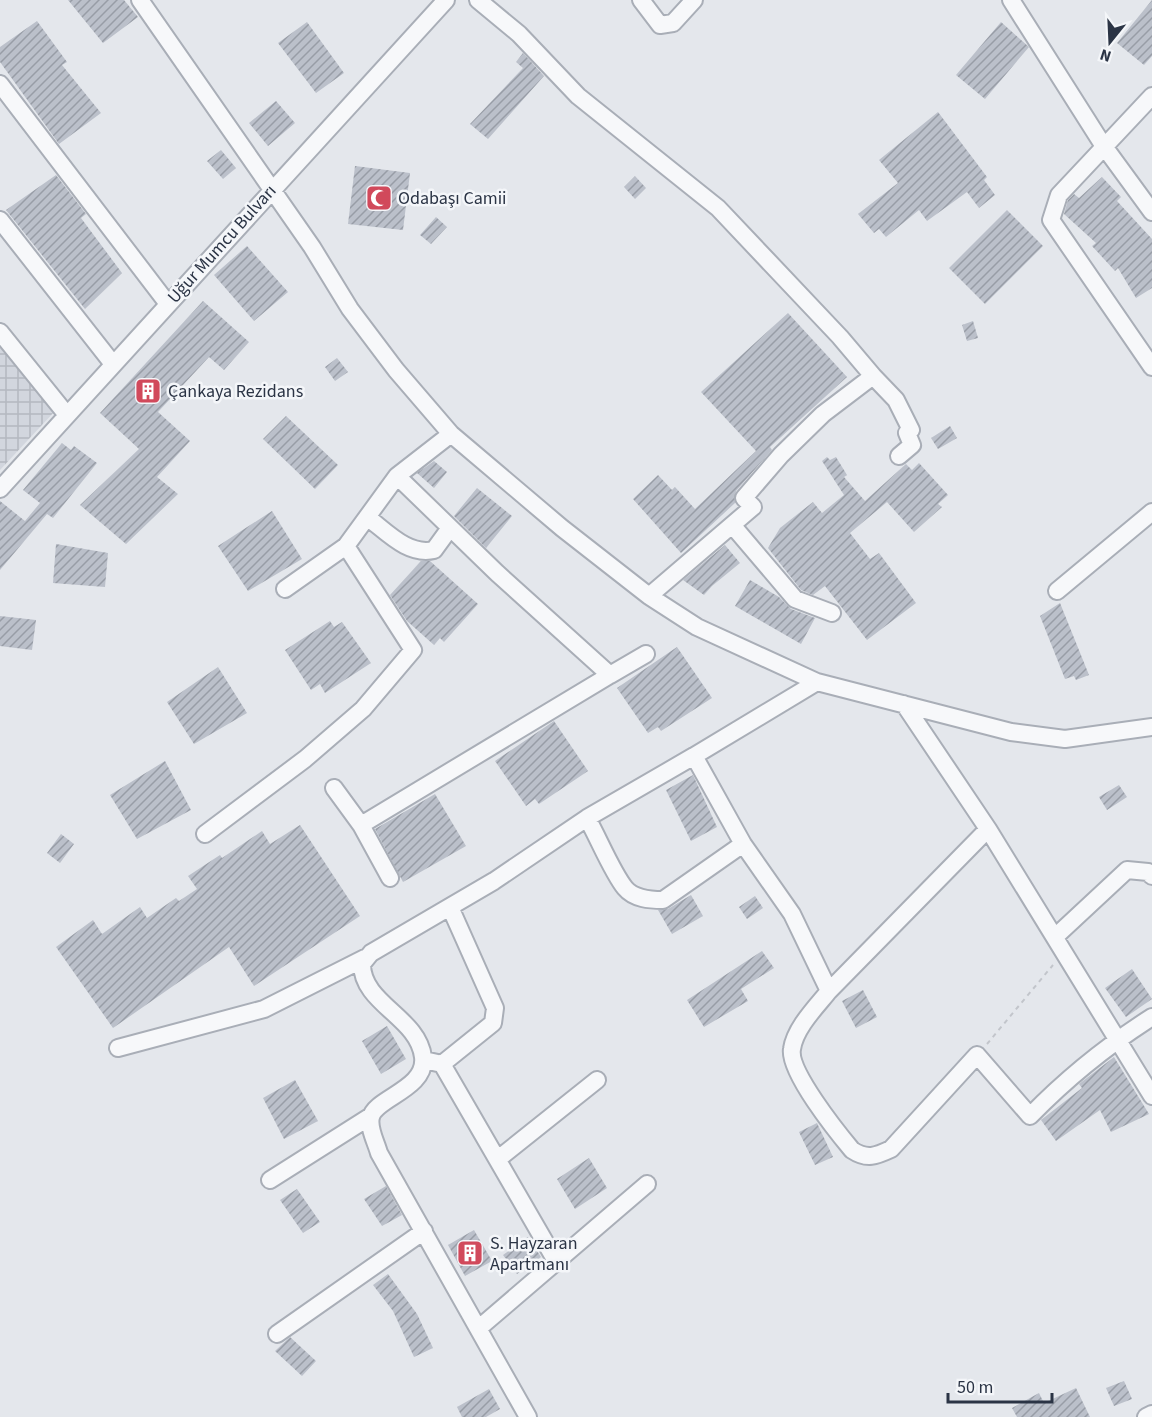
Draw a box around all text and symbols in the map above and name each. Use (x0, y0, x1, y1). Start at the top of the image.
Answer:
north arrow (1080, 12, 1140, 72)
text: N (1097, 43, 1114, 67)
street label: Uğur Mumcu Bulvarı (162, 179, 282, 309)
mosque icon: Odabaşı Camii (364, 183, 394, 213)
place label: Odabaşı Camii (398, 186, 507, 211)
building icon: Çankaya Rezidans (133, 376, 163, 406)
place label: Çankaya Rezidans (168, 379, 303, 404)
place label: S. Hayzaran Apartmanı (490, 1231, 578, 1277)
building icon: S. Hayzaran Apartmanı (455, 1238, 485, 1268)
scale bar (948, 1366, 1052, 1404)
text: 50 m (957, 1375, 993, 1400)

